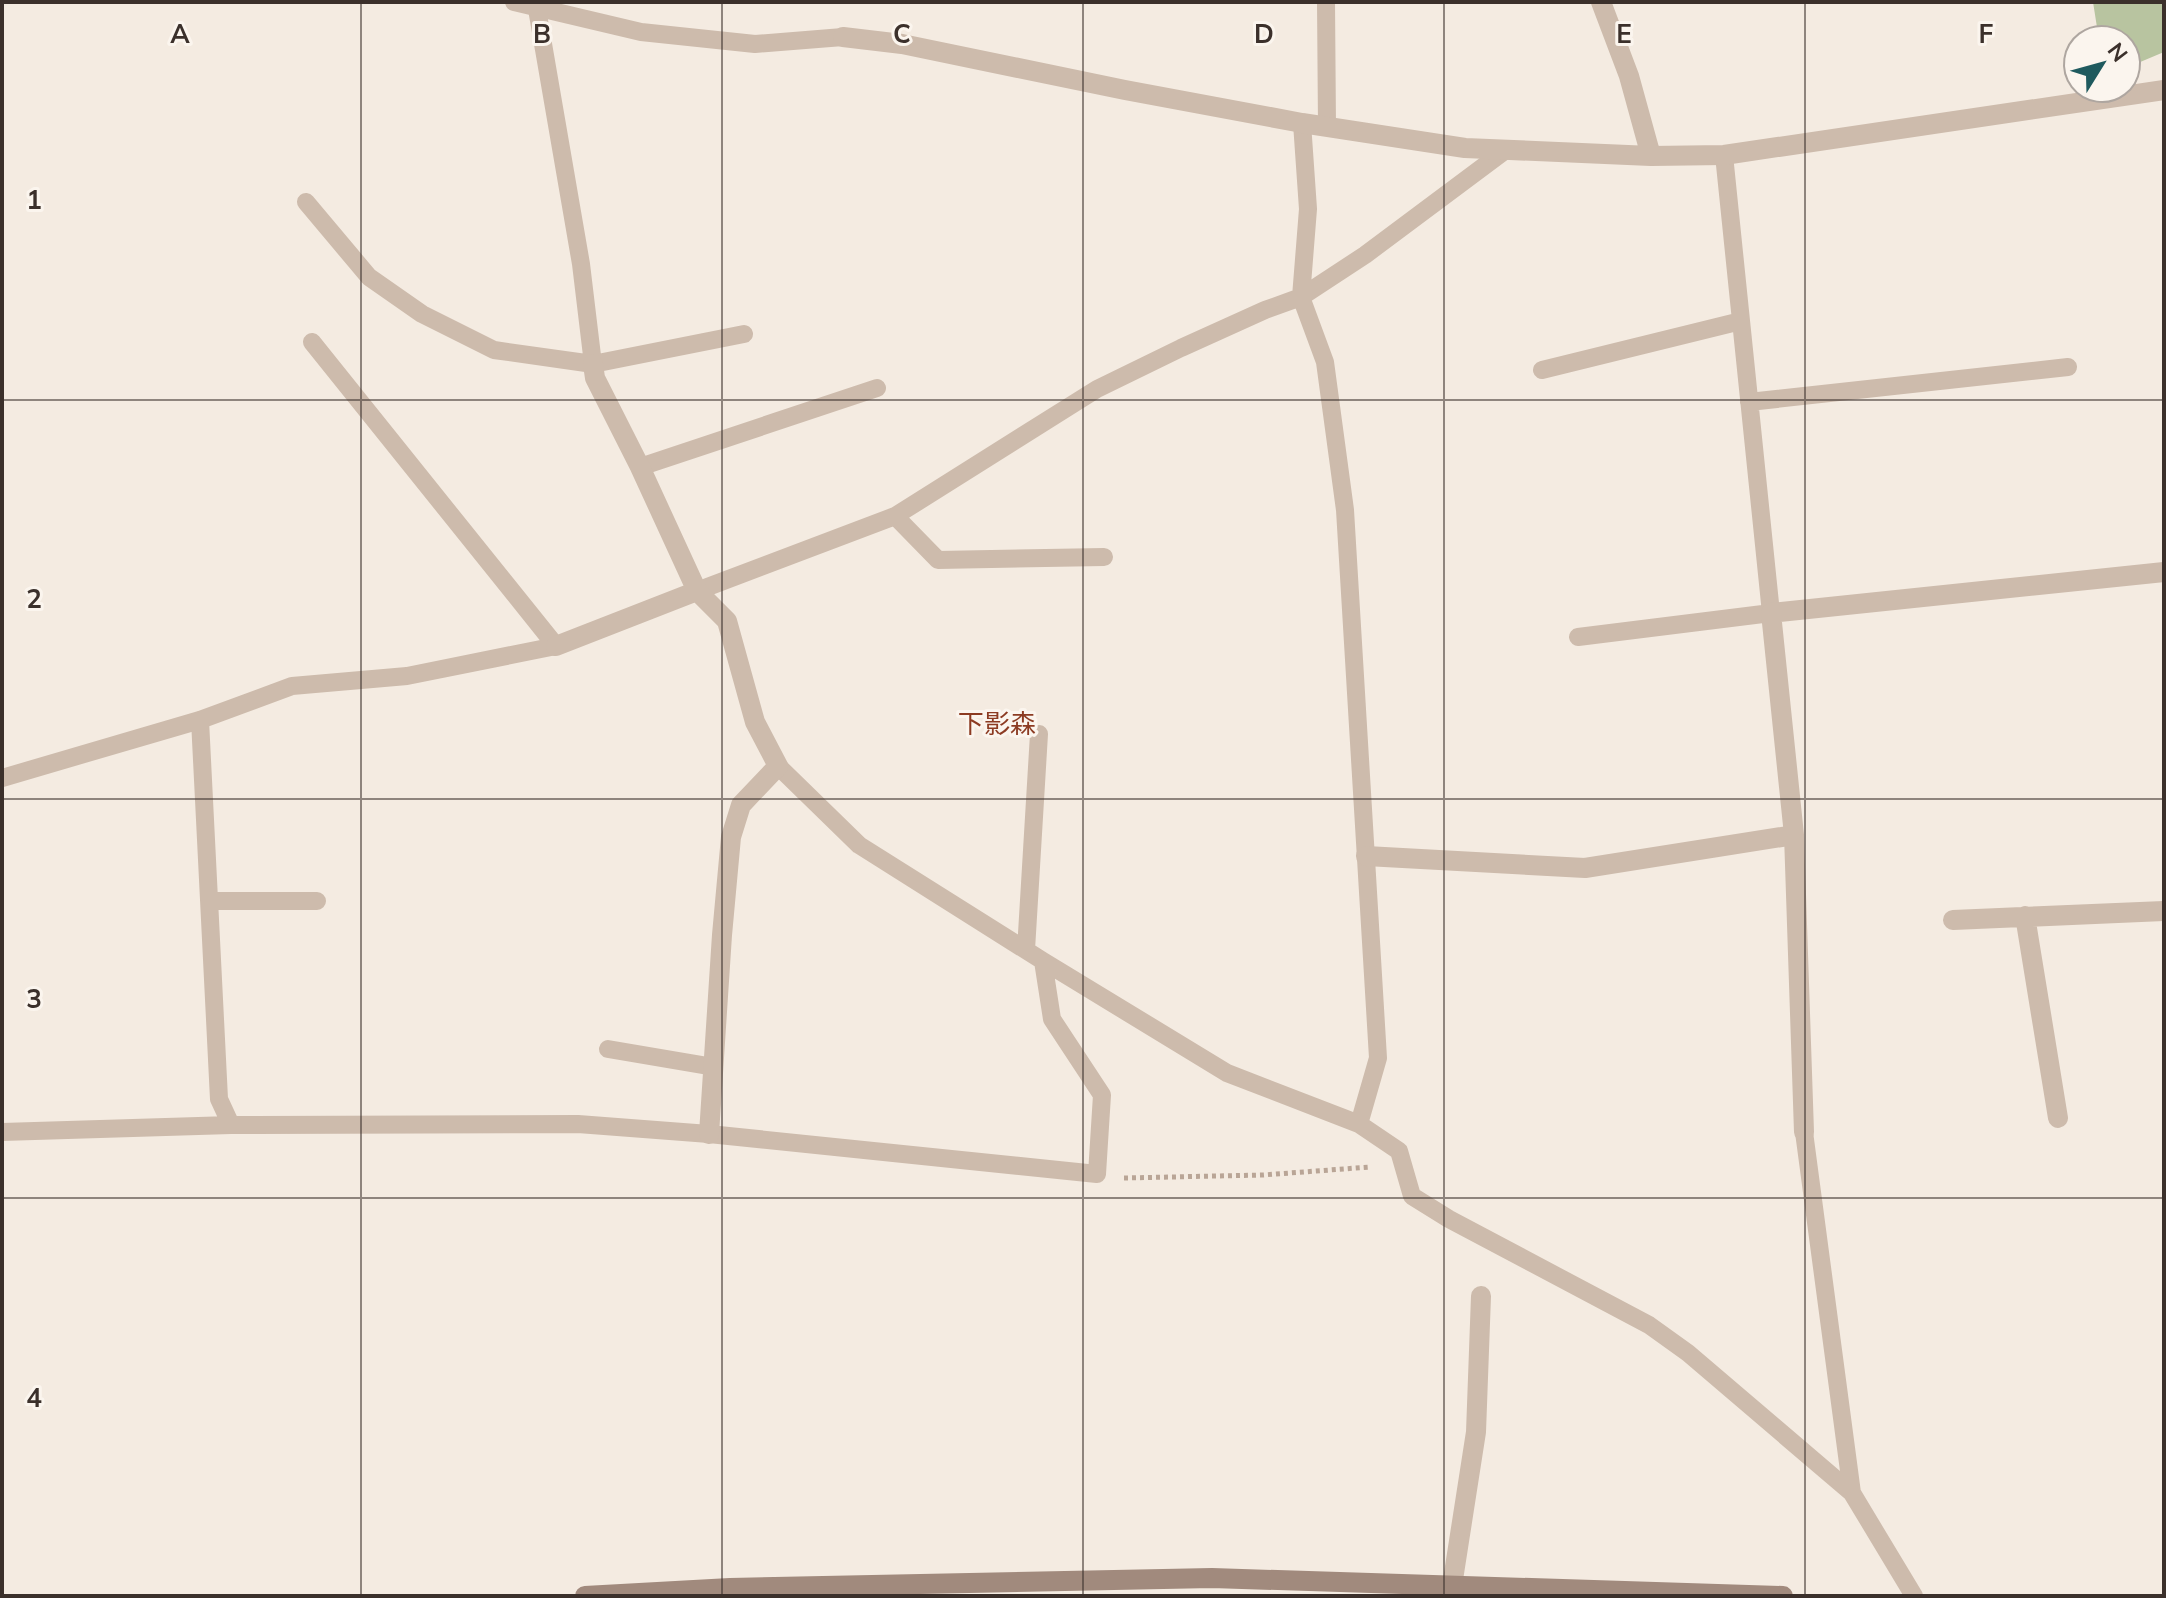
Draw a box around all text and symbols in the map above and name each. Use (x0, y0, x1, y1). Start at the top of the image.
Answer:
text: A (170, 17, 190, 50)
text: B (533, 17, 551, 50)
text: C (893, 17, 911, 50)
text: D (1254, 17, 1274, 50)
text: E (1616, 17, 1632, 50)
text: F (1979, 17, 1994, 50)
north arrow (2062, 24, 2142, 104)
text: N (2102, 37, 2134, 67)
text: 1 (26, 183, 42, 216)
text: 2 (26, 582, 42, 615)
district label: 下影森 (958, 707, 1036, 740)
text: 3 (26, 982, 42, 1015)
text: 4 (26, 1381, 42, 1414)

